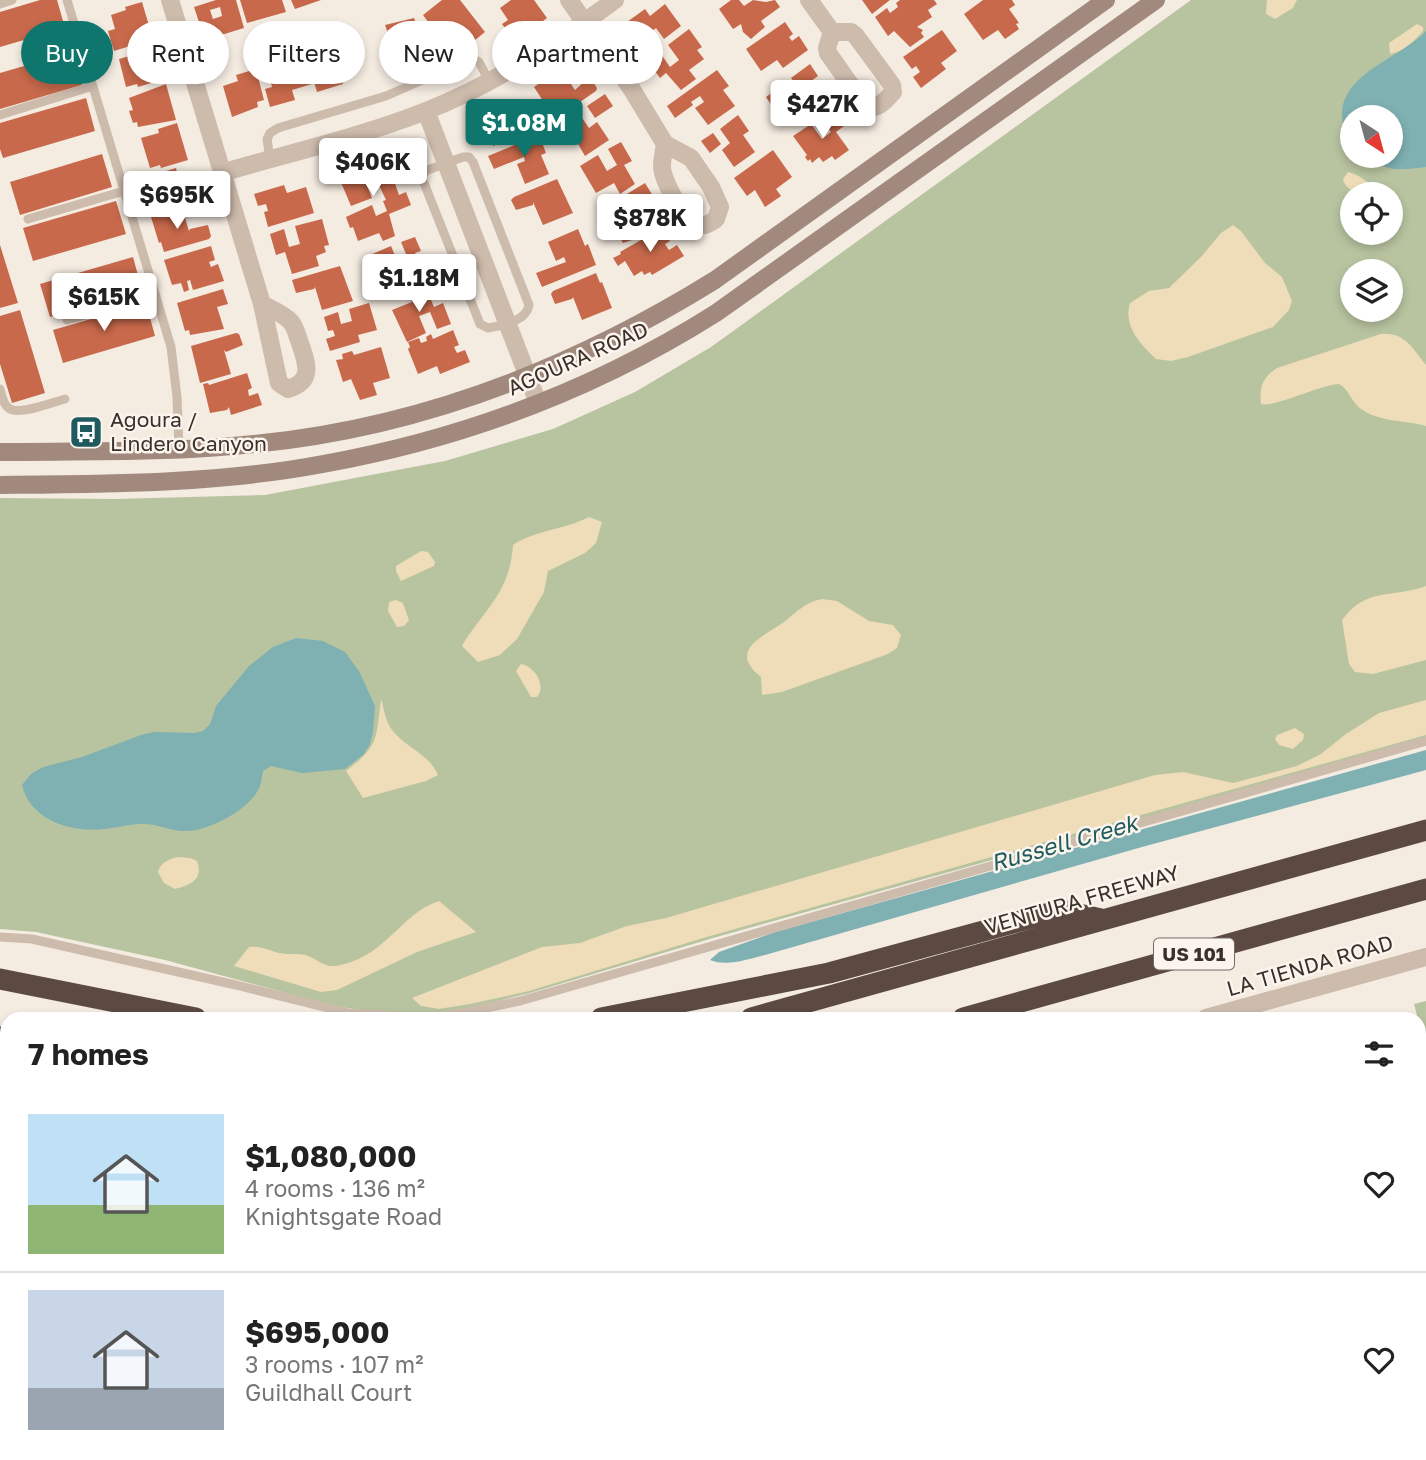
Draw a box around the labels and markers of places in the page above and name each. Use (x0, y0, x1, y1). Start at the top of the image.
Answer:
pin: $427K (774, 80, 872, 140)
pin: $1.08M (467, 100, 581, 159)
pin: $406K (324, 138, 422, 198)
pin: $695K (128, 172, 226, 231)
pin: $878K (601, 194, 699, 254)
pin: $1.18M (362, 254, 476, 314)
pin: $615K (55, 274, 153, 333)
place label: Agoura / Lindero Canyon (110, 406, 267, 456)
bus stop icon: Agoura / Lindero Canyon (67, 413, 105, 451)

